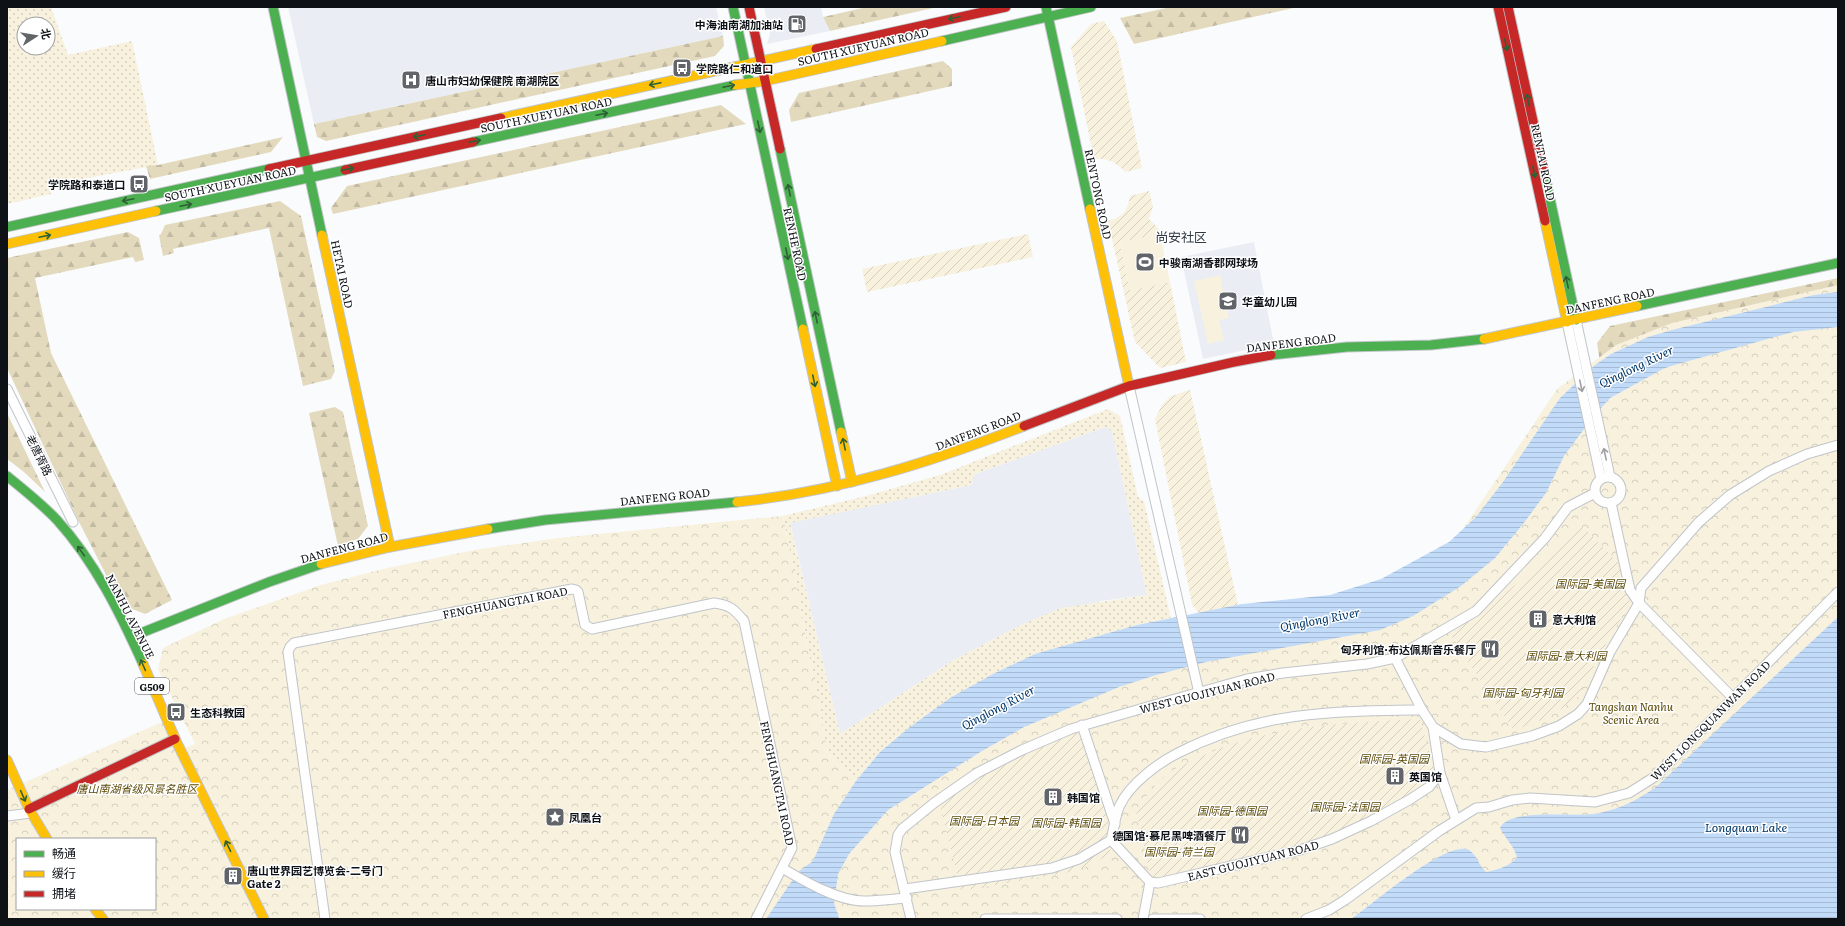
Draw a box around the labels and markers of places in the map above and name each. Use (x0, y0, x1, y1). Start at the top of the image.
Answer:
fuel station icon: 中海油南湖加油站 (786, 13, 808, 35)
place label: 中海油南湖加油站 (695, 16, 783, 32)
bus stop icon: 学院路仁和道口 (671, 57, 693, 79)
place label: 学院路仁和道口 (696, 60, 773, 76)
hospital icon: 唐山市妇幼保健院 南湖院区 (400, 69, 422, 91)
place label: 唐山市妇幼保健院 南湖院区 (425, 72, 559, 88)
bus stop icon: 学院路和泰道口 (128, 173, 150, 195)
place label: 学院路和泰道口 (48, 176, 125, 192)
sports icon: 中骏南湖香郡网球场 (1134, 251, 1156, 273)
place label: 中骏南湖香郡网球场 (1159, 254, 1258, 270)
school or university icon: 华童幼儿园 (1217, 290, 1239, 312)
place label: 华童幼儿园 (1242, 293, 1297, 309)
building icon: 意大利馆 (1527, 608, 1549, 630)
place label: 意大利馆 (1552, 611, 1596, 627)
restaurant icon: 匈牙利馆·布达佩斯音乐餐厅 (1479, 638, 1501, 660)
place label: 匈牙利馆·布达佩斯音乐餐厅 (1340, 641, 1476, 657)
bus stop icon: 生态科教园 (165, 701, 187, 723)
place label: 生态科教园 (190, 704, 245, 720)
building icon: 英国馆 (1384, 765, 1406, 787)
place label: 英国馆 (1409, 768, 1442, 784)
building icon: 韩国馆 (1042, 786, 1064, 808)
place label: 韩国馆 (1067, 789, 1100, 805)
place icon: 凤凰台 (544, 806, 566, 828)
place label: 凤凰台 (569, 809, 602, 825)
restaurant icon: 德国馆·慕尼黑啤酒餐厅 (1229, 824, 1251, 846)
place label: 德国馆·慕尼黑啤酒餐厅 (1112, 827, 1226, 843)
place label: 唐山世界园艺博览会-二号门 Gate 2 (247, 862, 383, 891)
building icon: 唐山世界园艺博览会-二号门 Gate 2 (222, 865, 244, 887)

